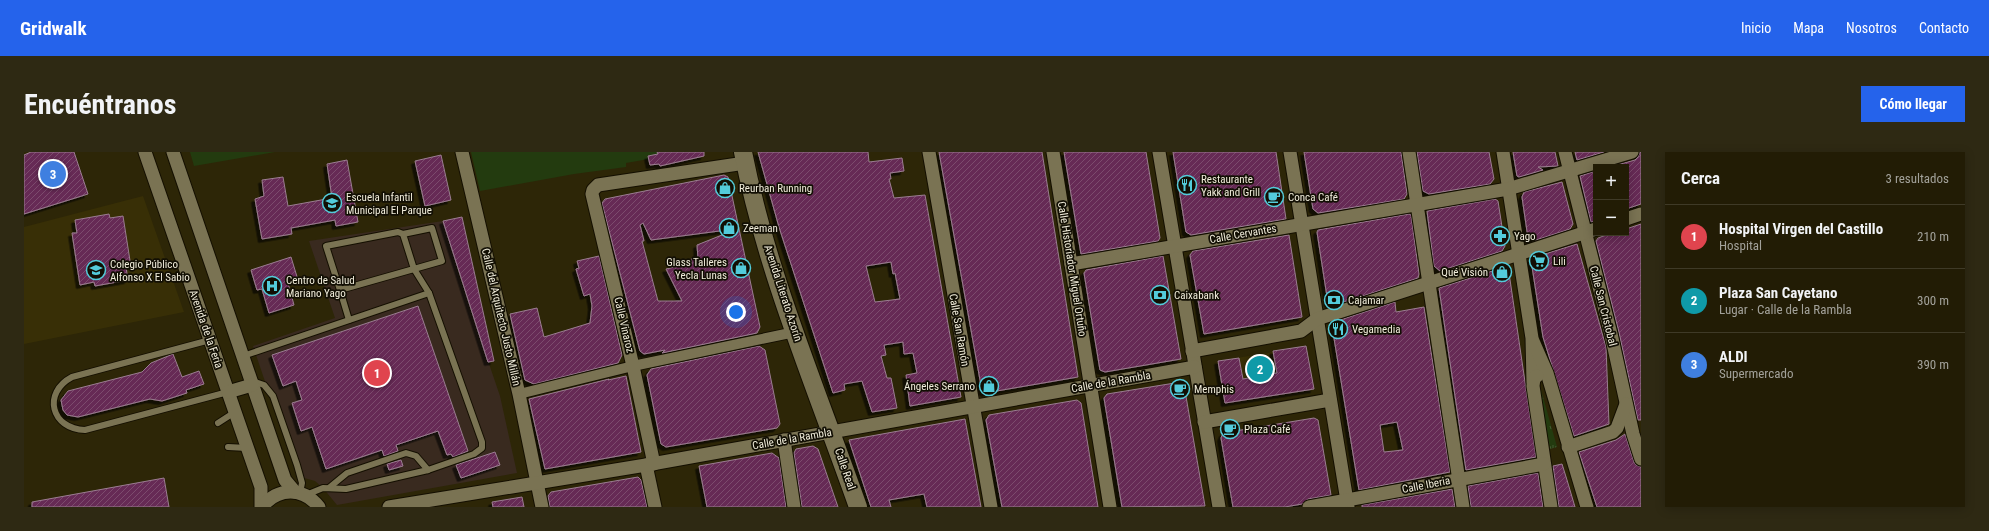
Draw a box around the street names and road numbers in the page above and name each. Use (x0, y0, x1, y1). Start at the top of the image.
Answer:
street label: Calle Historiador Miguel Ortuño (1055, 200, 1089, 338)
street label: Calle Cervantes (1209, 222, 1277, 246)
street label: Avenida Literato Azorín (761, 243, 805, 343)
street label: Calle del Arquitecto Justo Millán (479, 247, 523, 387)
street label: Calle San Cristobal (1587, 265, 1619, 347)
street label: Avenida de la Feria (187, 288, 225, 370)
street label: Calle San Ramón (946, 293, 972, 367)
street label: Calle Vinaroz (611, 296, 637, 354)
street label: Calle de la Rambla (1070, 369, 1152, 395)
street label: Calle de la Rambla (751, 426, 833, 452)
street label: Calle Real (832, 447, 858, 491)
street label: Calle Iberia (1401, 474, 1451, 496)

